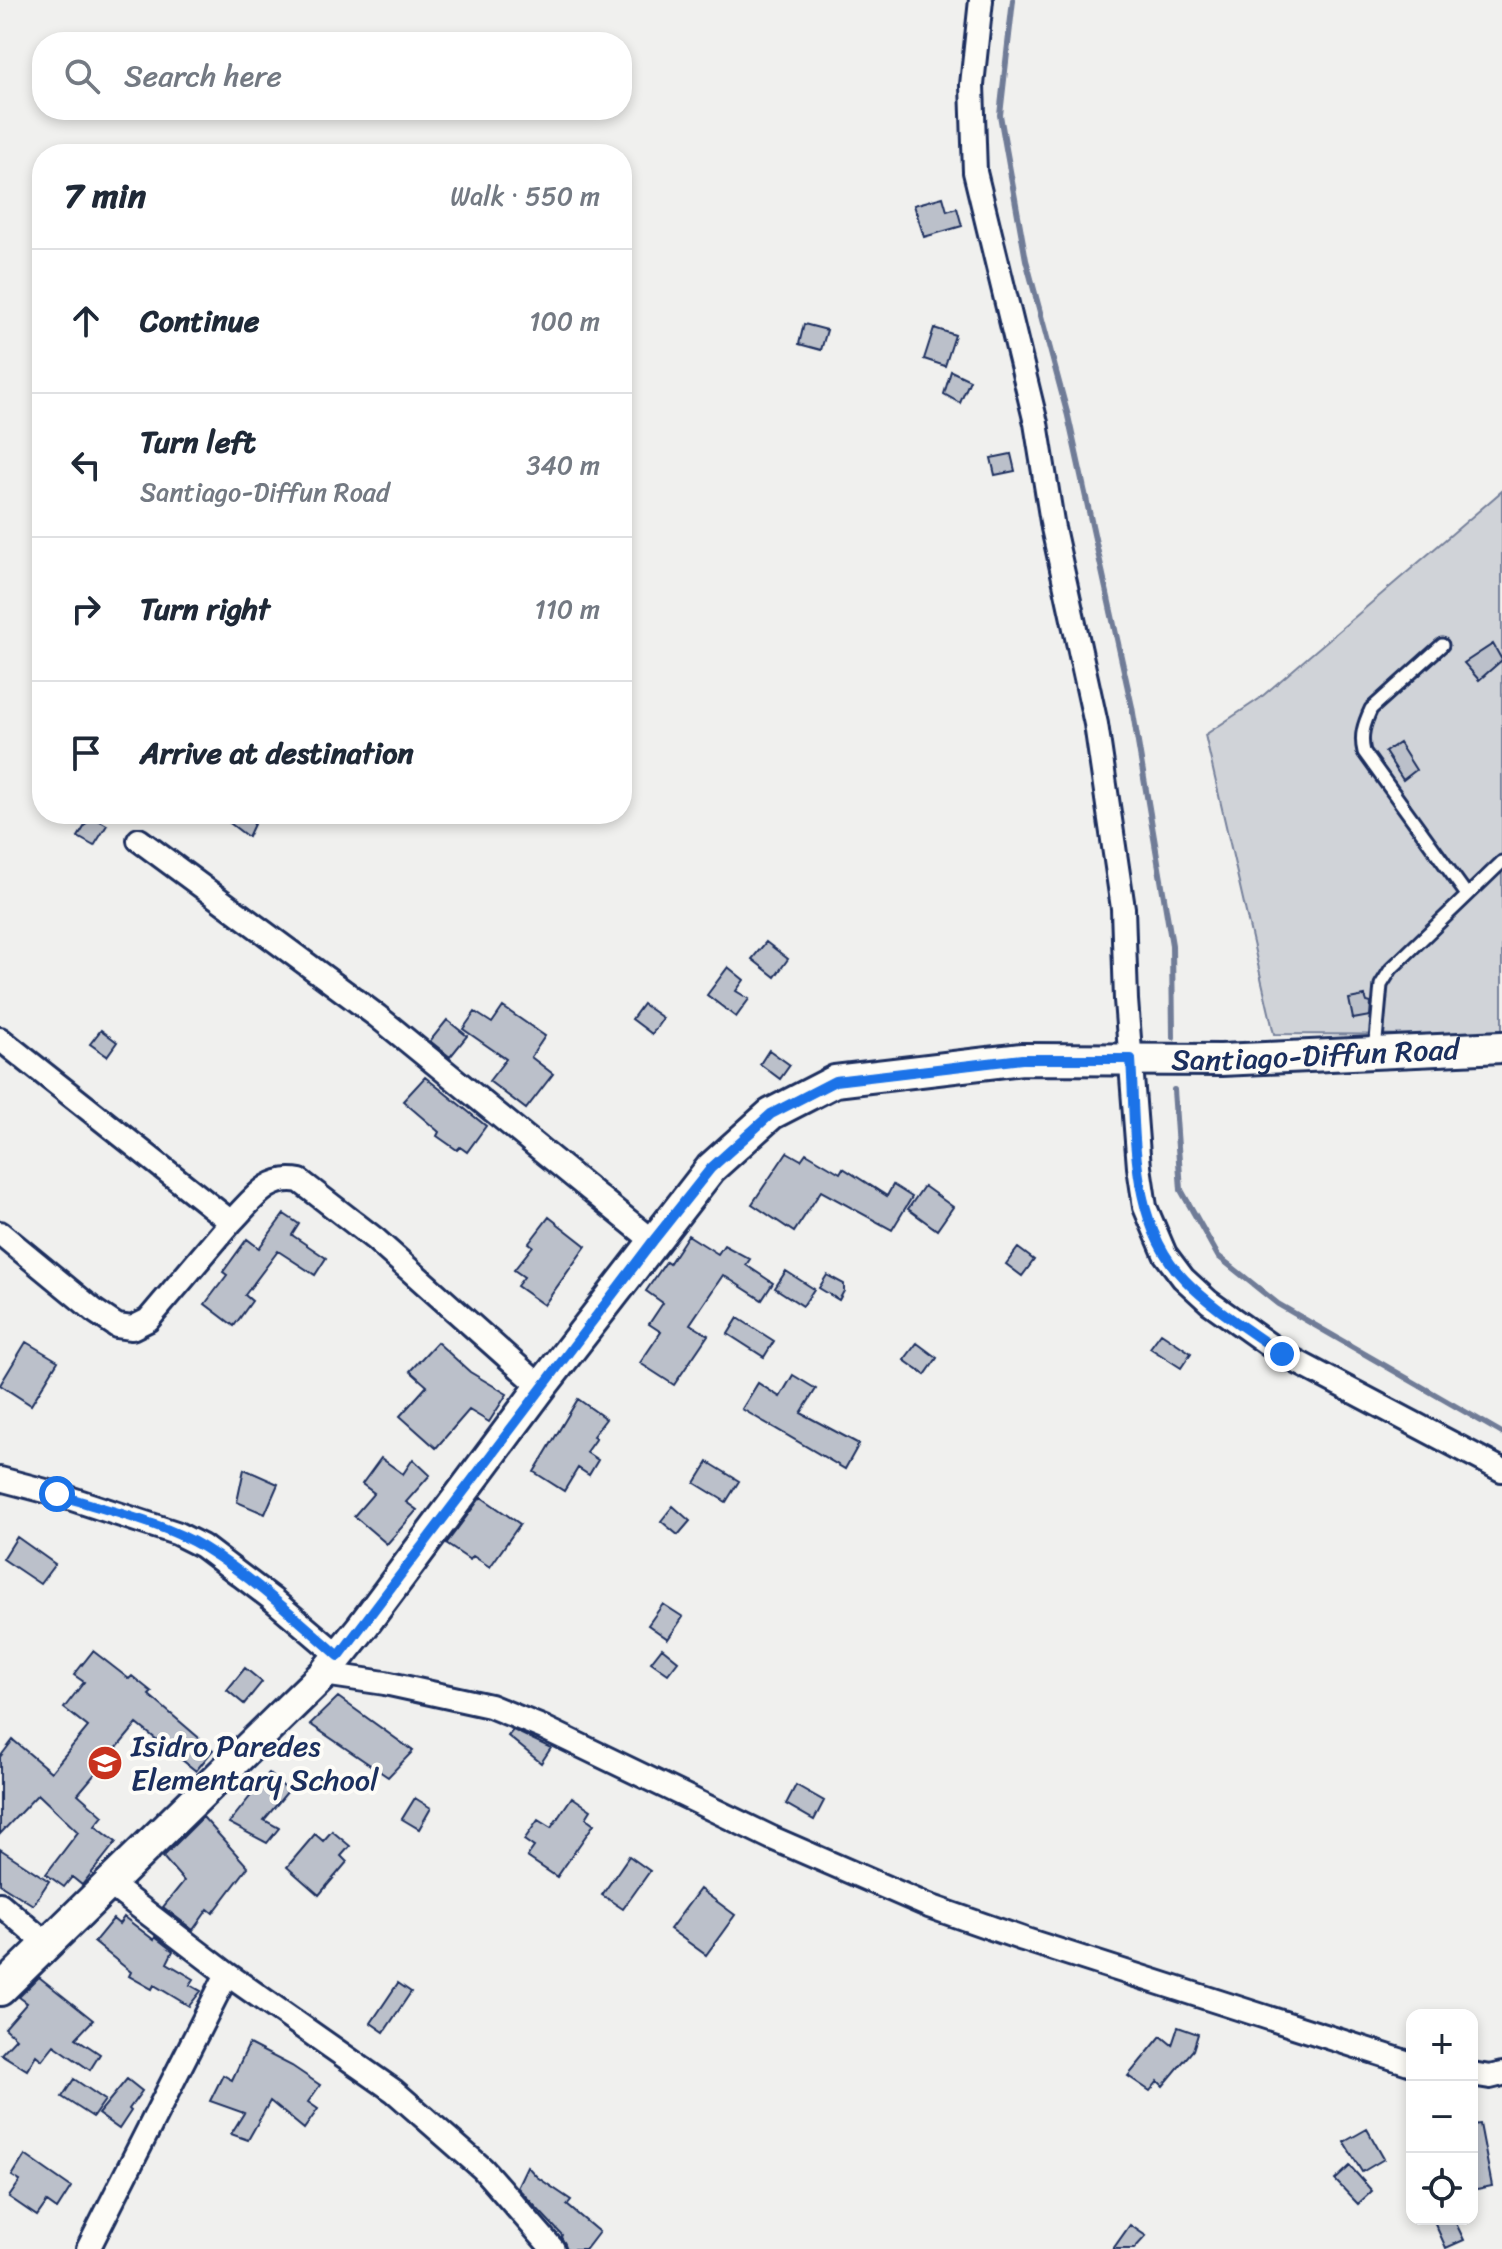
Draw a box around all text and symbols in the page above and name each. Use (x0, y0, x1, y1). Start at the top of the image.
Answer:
search box (32, 32, 632, 120)
text: Search here (124, 49, 282, 103)
icon: search (60, 54, 104, 98)
text: 7 min (64, 166, 146, 226)
text: Walk · 550 m (450, 173, 600, 219)
text: Continue (140, 294, 259, 348)
text: 100 m (529, 298, 600, 344)
icon: ahead (64, 299, 108, 343)
text: Turn left (140, 415, 256, 469)
text: 340 m (526, 442, 600, 488)
icon: left (64, 443, 108, 487)
text: Santiago-Diffun Road (140, 469, 390, 515)
text: Turn right (140, 582, 270, 636)
text: 110 m (535, 586, 600, 632)
icon: right (64, 587, 108, 631)
text: Arrive at destination (140, 726, 414, 780)
icon: arrive (64, 731, 108, 775)
street label: Santiago-Diffun Road (1171, 1022, 1463, 1087)
route end (1264, 1336, 1300, 1372)
route start (39, 1476, 75, 1512)
place label: Isidro Paredes Elementary School (130, 1719, 379, 1807)
school or university icon: Isidro Paredes Elementary School (86, 1744, 124, 1782)
map controls (1406, 2009, 1478, 2225)
button: + (1406, 2009, 1478, 2081)
button: − (1406, 2081, 1478, 2153)
button: locate (1406, 2153, 1478, 2225)

